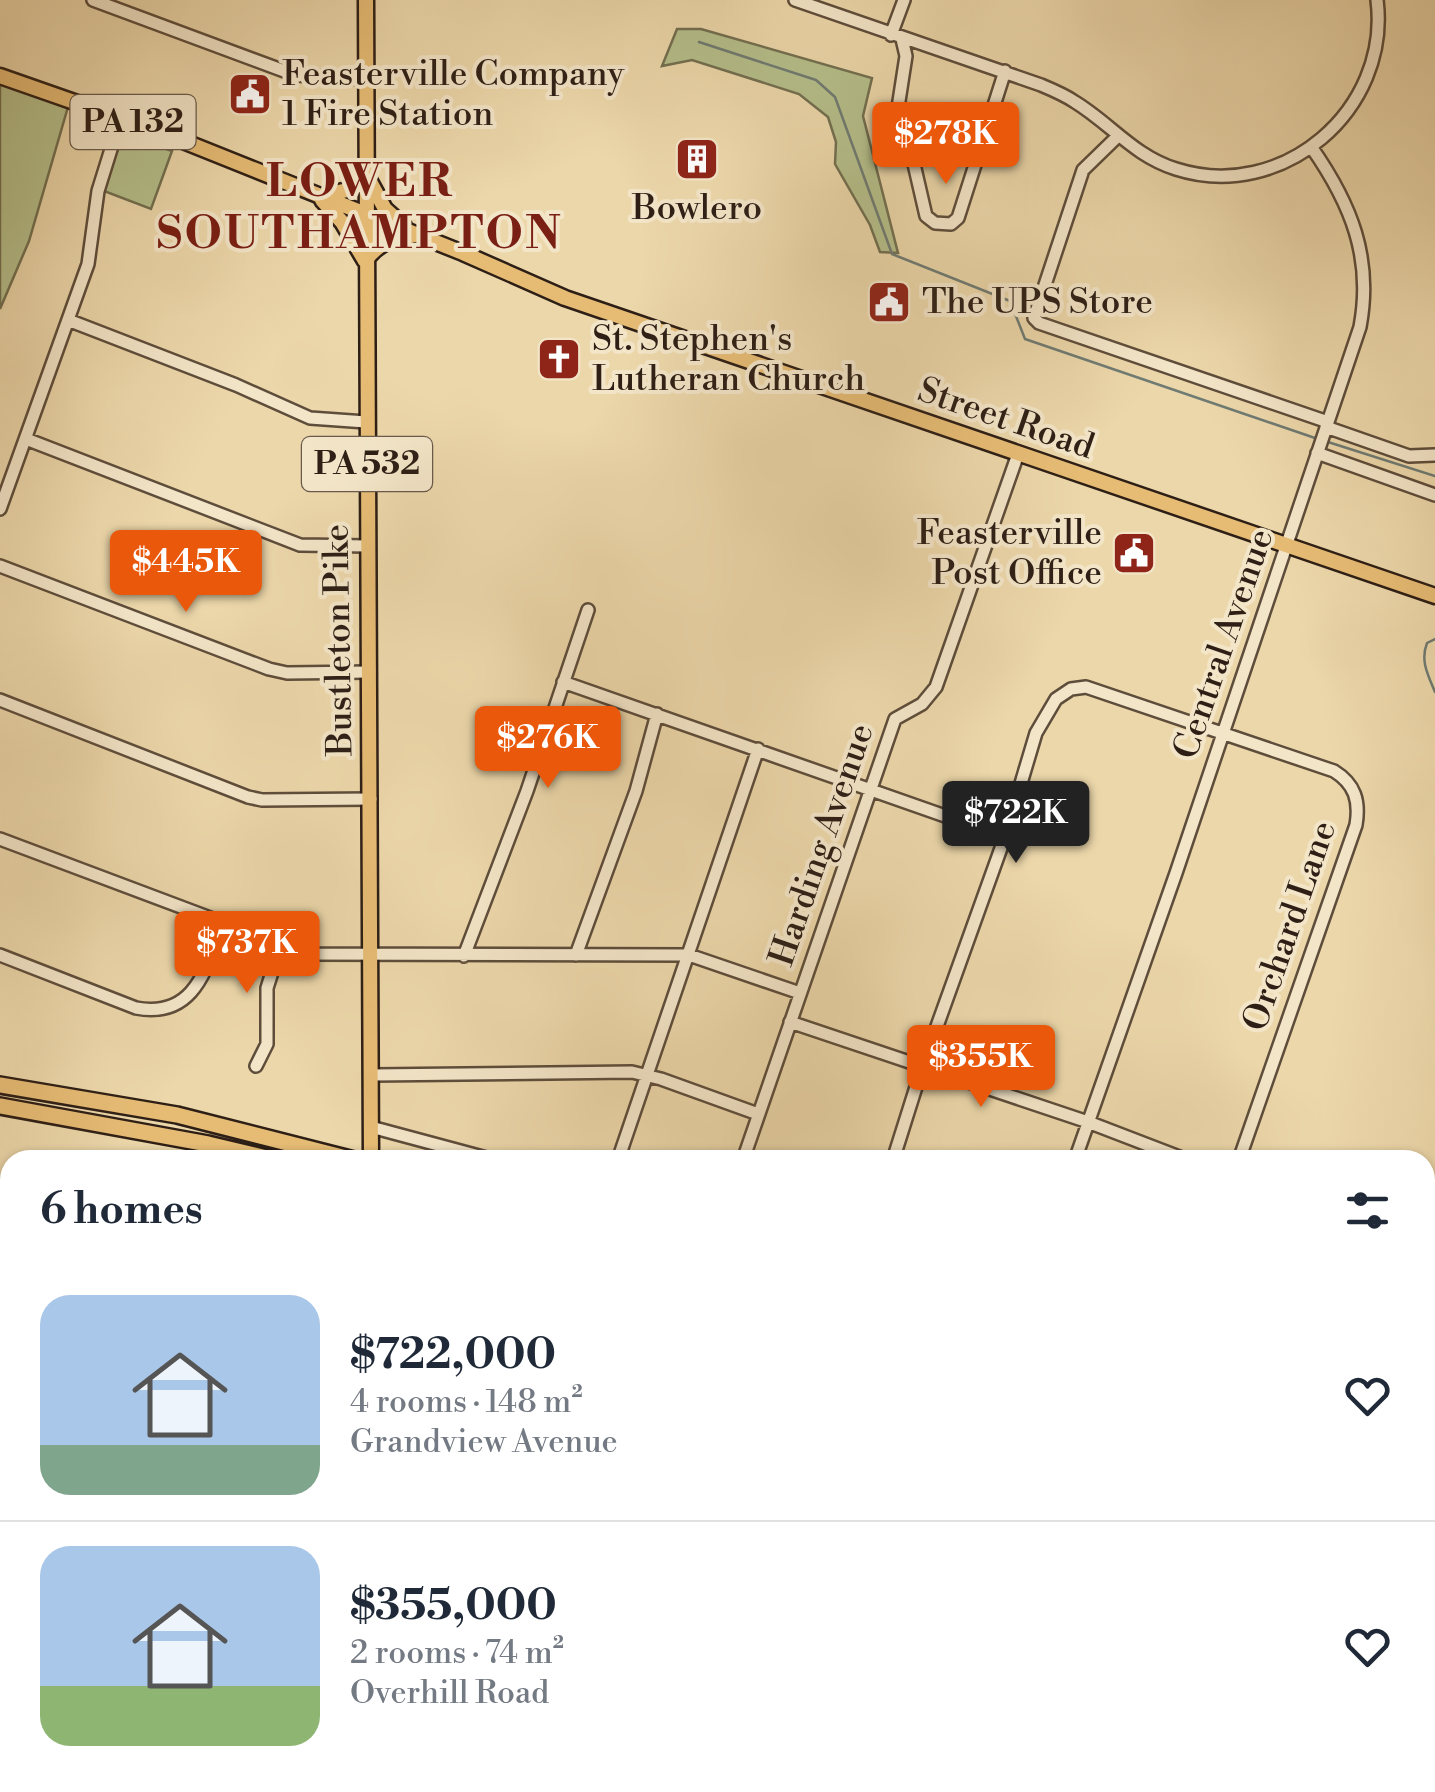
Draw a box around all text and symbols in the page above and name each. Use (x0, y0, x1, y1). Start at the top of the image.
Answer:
place label: Feasterville Company 1 Fire Station (282, 53, 625, 136)
public building icon: Feasterville Company 1 Fire Station (227, 71, 273, 117)
road number: PA 132 (70, 95, 196, 149)
pin: $278K (876, 102, 1016, 187)
text: $278K (894, 114, 998, 154)
building icon: Bowlero (674, 136, 720, 182)
district label: LOWER SOUTHAMPTON (157, 154, 563, 263)
place label: Bowlero (631, 187, 762, 230)
public building icon: The UPS Store (866, 279, 912, 325)
place label: The UPS Store (922, 281, 1153, 324)
place label: St. Stephen's Lutheran Church (592, 318, 865, 401)
church icon: St. Stephen's Lutheran Church (536, 336, 582, 382)
street label: Street Road (912, 369, 1100, 469)
road number: PA 532 (302, 437, 432, 491)
place label: Feasterville Post Office (917, 512, 1102, 595)
street label: Central Avenue (1165, 523, 1283, 765)
street label: Bustleton Pike (315, 524, 363, 757)
pin: $445K (116, 530, 256, 615)
public building icon: Feasterville Post Office (1111, 530, 1157, 576)
text: $445K (132, 542, 240, 582)
pin: $276K (478, 706, 618, 791)
text: $276K (497, 718, 599, 758)
street label: Harding Avenue (760, 718, 884, 972)
pin: $722K (946, 781, 1086, 866)
text: $722K (964, 793, 1068, 833)
street label: Orchard Lane (1234, 815, 1346, 1037)
pin: $737K (177, 911, 317, 996)
text: $737K (197, 923, 297, 963)
pin: $355K (911, 1025, 1051, 1110)
text: $355K (929, 1037, 1033, 1077)
icon: filters (1340, 1183, 1395, 1238)
text: 6 homes (40, 1184, 203, 1237)
text: $722,000 (350, 1329, 556, 1382)
icon: home (120, 1335, 240, 1455)
icon: heart (1340, 1368, 1395, 1423)
text: 4 rooms · 148 m² (350, 1382, 583, 1422)
text: Grandview Avenue (350, 1422, 618, 1462)
text: $355,000 (350, 1580, 557, 1633)
icon: home (120, 1586, 240, 1706)
icon: heart (1340, 1619, 1395, 1674)
text: 2 rooms · 74 m² (350, 1633, 564, 1673)
text: Overhill Road (350, 1673, 549, 1713)

